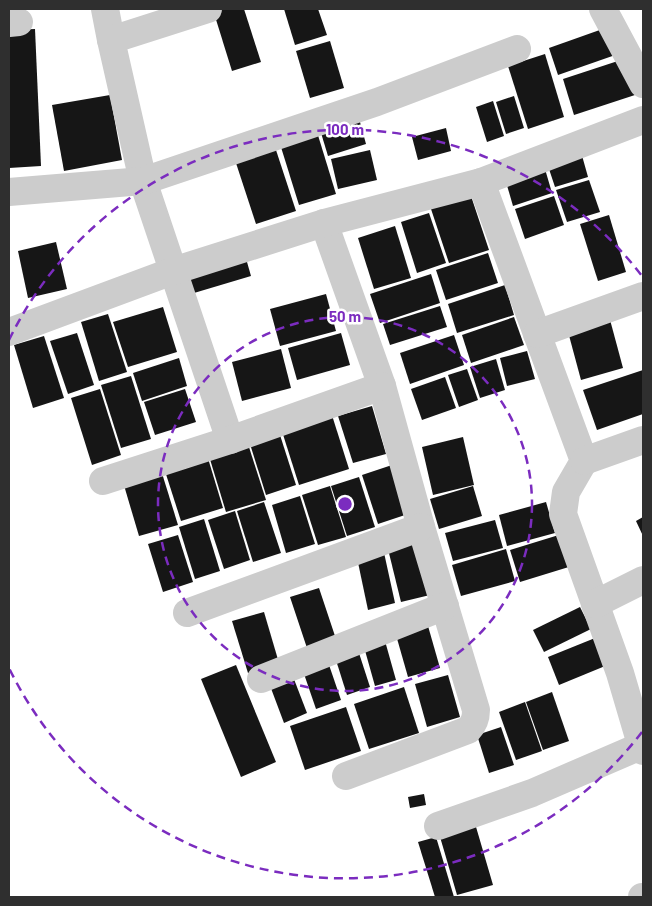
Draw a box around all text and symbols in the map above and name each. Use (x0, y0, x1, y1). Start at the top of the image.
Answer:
text: 100 m (326, 120, 364, 138)
text: 50 m (329, 307, 361, 325)
centre of rings (336, 495, 354, 513)

